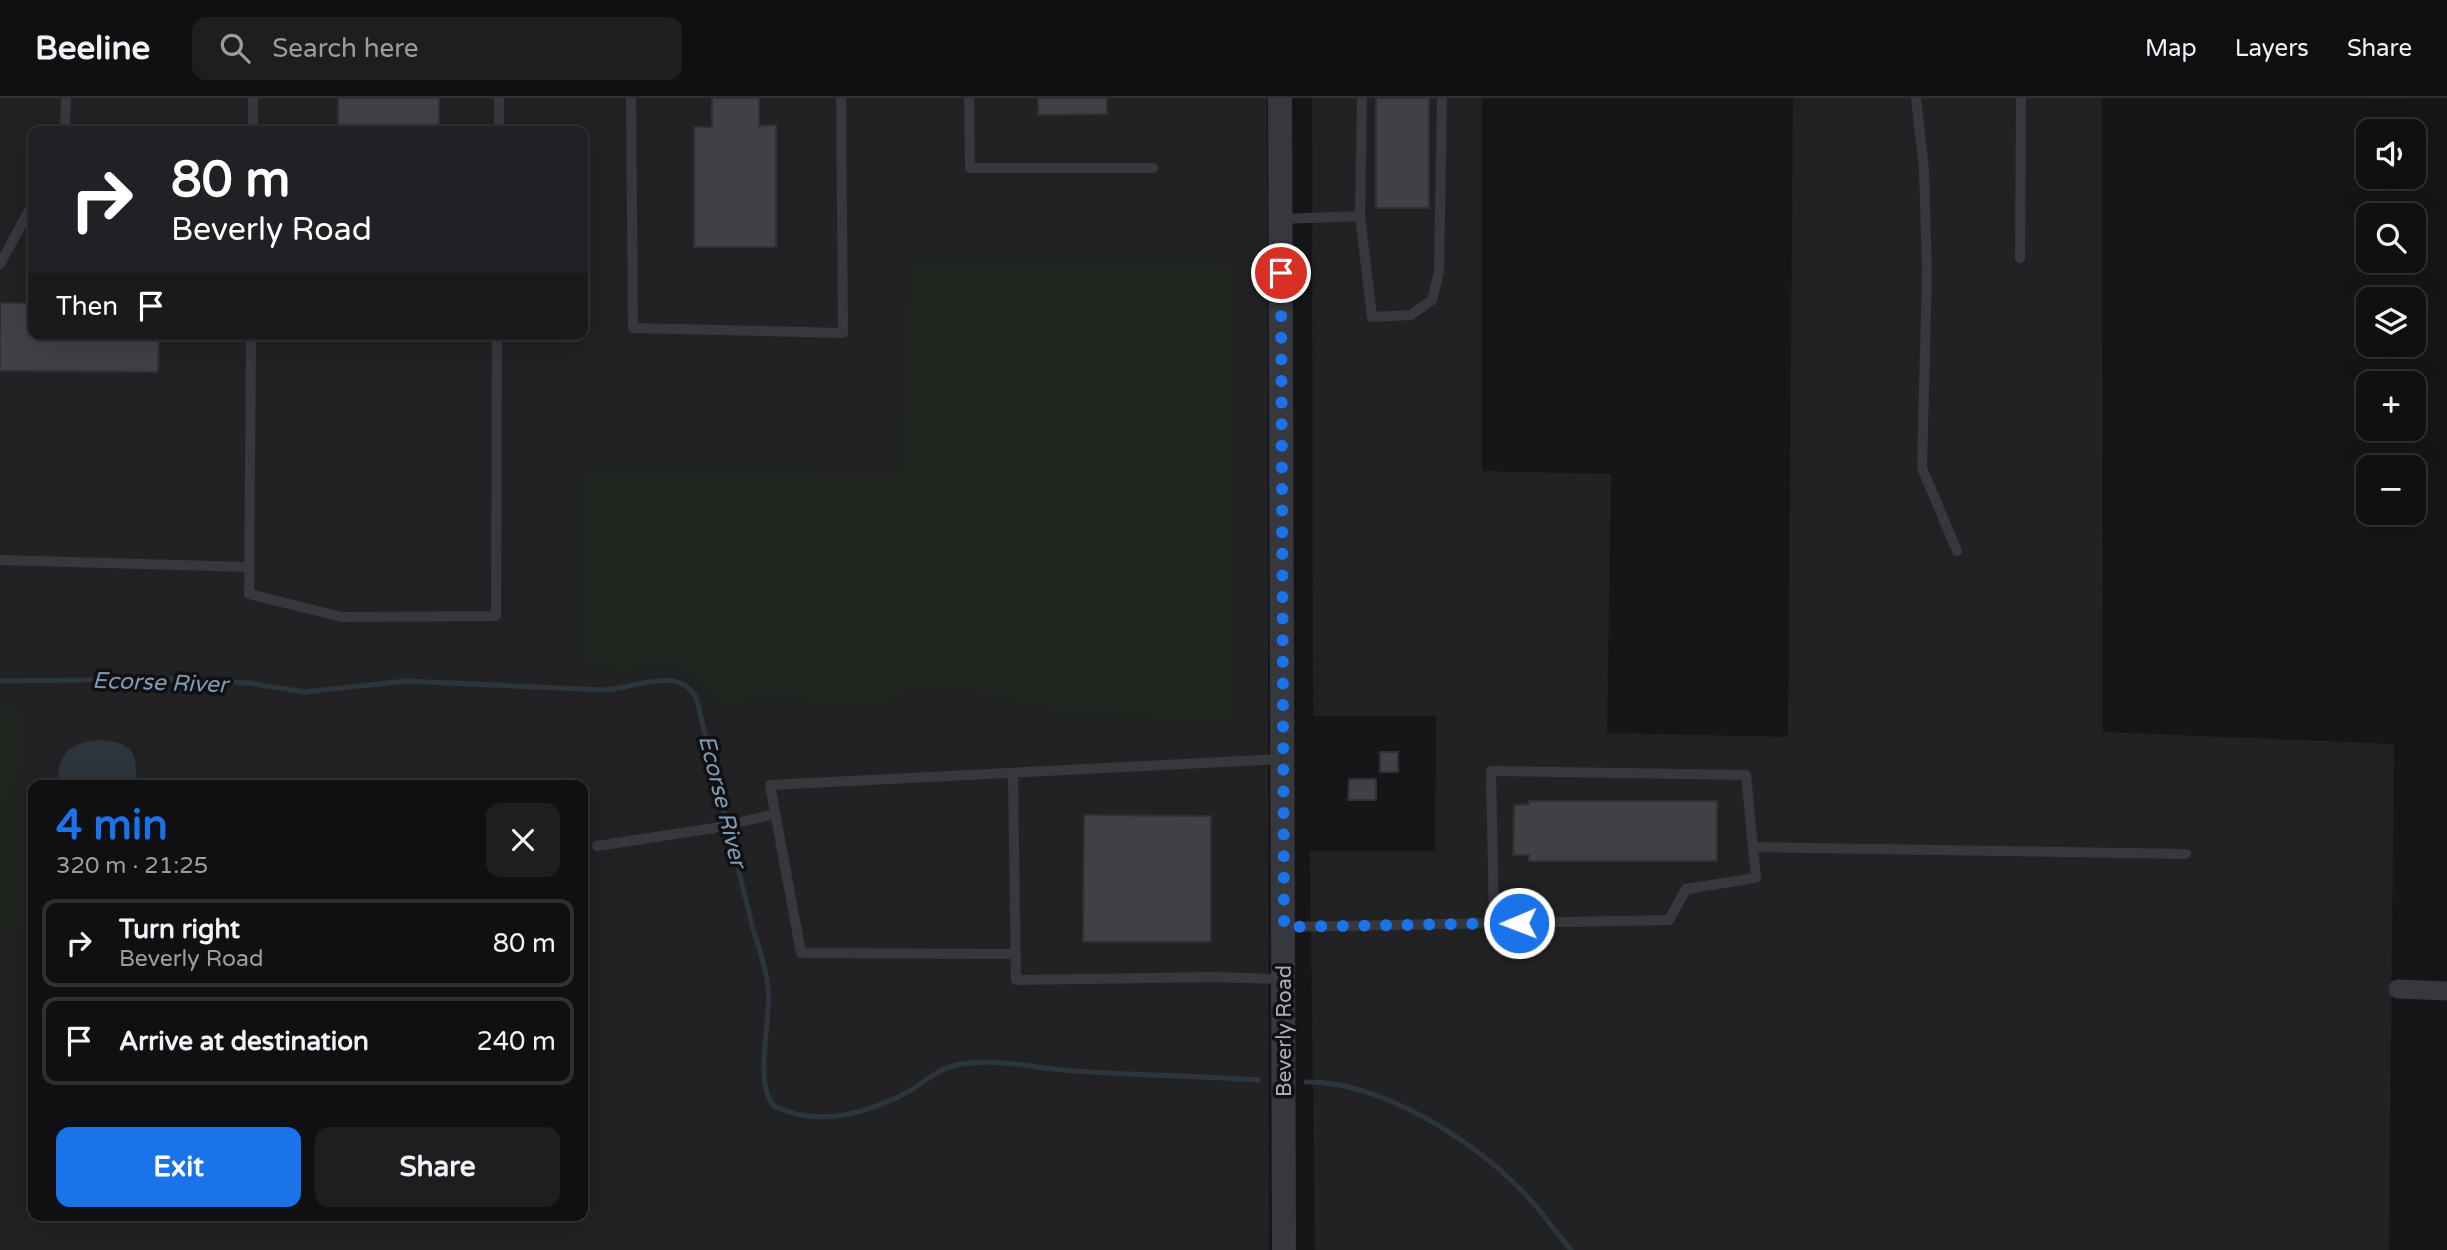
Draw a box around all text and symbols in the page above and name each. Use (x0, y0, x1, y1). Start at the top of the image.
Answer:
search box (192, 17, 682, 80)
text: Beeline (35, 29, 150, 68)
icon: search (216, 29, 254, 67)
text: Search here (272, 33, 418, 64)
text: Map (2145, 34, 2197, 63)
text: Layers (2235, 34, 2309, 63)
text: Share (2347, 34, 2412, 63)
map controls (2356, 119, 2426, 525)
button: sound (2356, 119, 2426, 189)
text: 80 m (171, 151, 290, 210)
icon: right (56, 154, 147, 245)
button: search (2356, 203, 2426, 273)
text: Beverly Road (171, 211, 372, 249)
pin (1251, 243, 1311, 303)
icon: arrive (1262, 254, 1300, 292)
icon: arrive (132, 287, 170, 325)
button: layers (2356, 287, 2426, 357)
text: Then (56, 291, 118, 322)
button: + (2356, 371, 2426, 441)
button: − (2356, 455, 2426, 525)
water label: Ecorse River (92, 667, 231, 699)
water label: Ecorse River (692, 732, 753, 873)
text: 4 min (56, 800, 168, 851)
button: close (486, 803, 560, 877)
text: 320 m · 21:25 (56, 852, 208, 880)
position arrow (1482, 886, 1556, 960)
text: Turn right (119, 914, 240, 945)
icon: right (60, 924, 98, 962)
text: 80 m (493, 928, 556, 959)
text: Beverly Road (119, 945, 263, 973)
street label: Beverly Road (1272, 965, 1297, 1097)
icon: arrive (60, 1022, 98, 1060)
text: Arrive at destination (119, 1026, 369, 1057)
text: 240 m (476, 1026, 556, 1057)
button: Exit (56, 1127, 301, 1207)
button: Share (315, 1127, 560, 1207)

